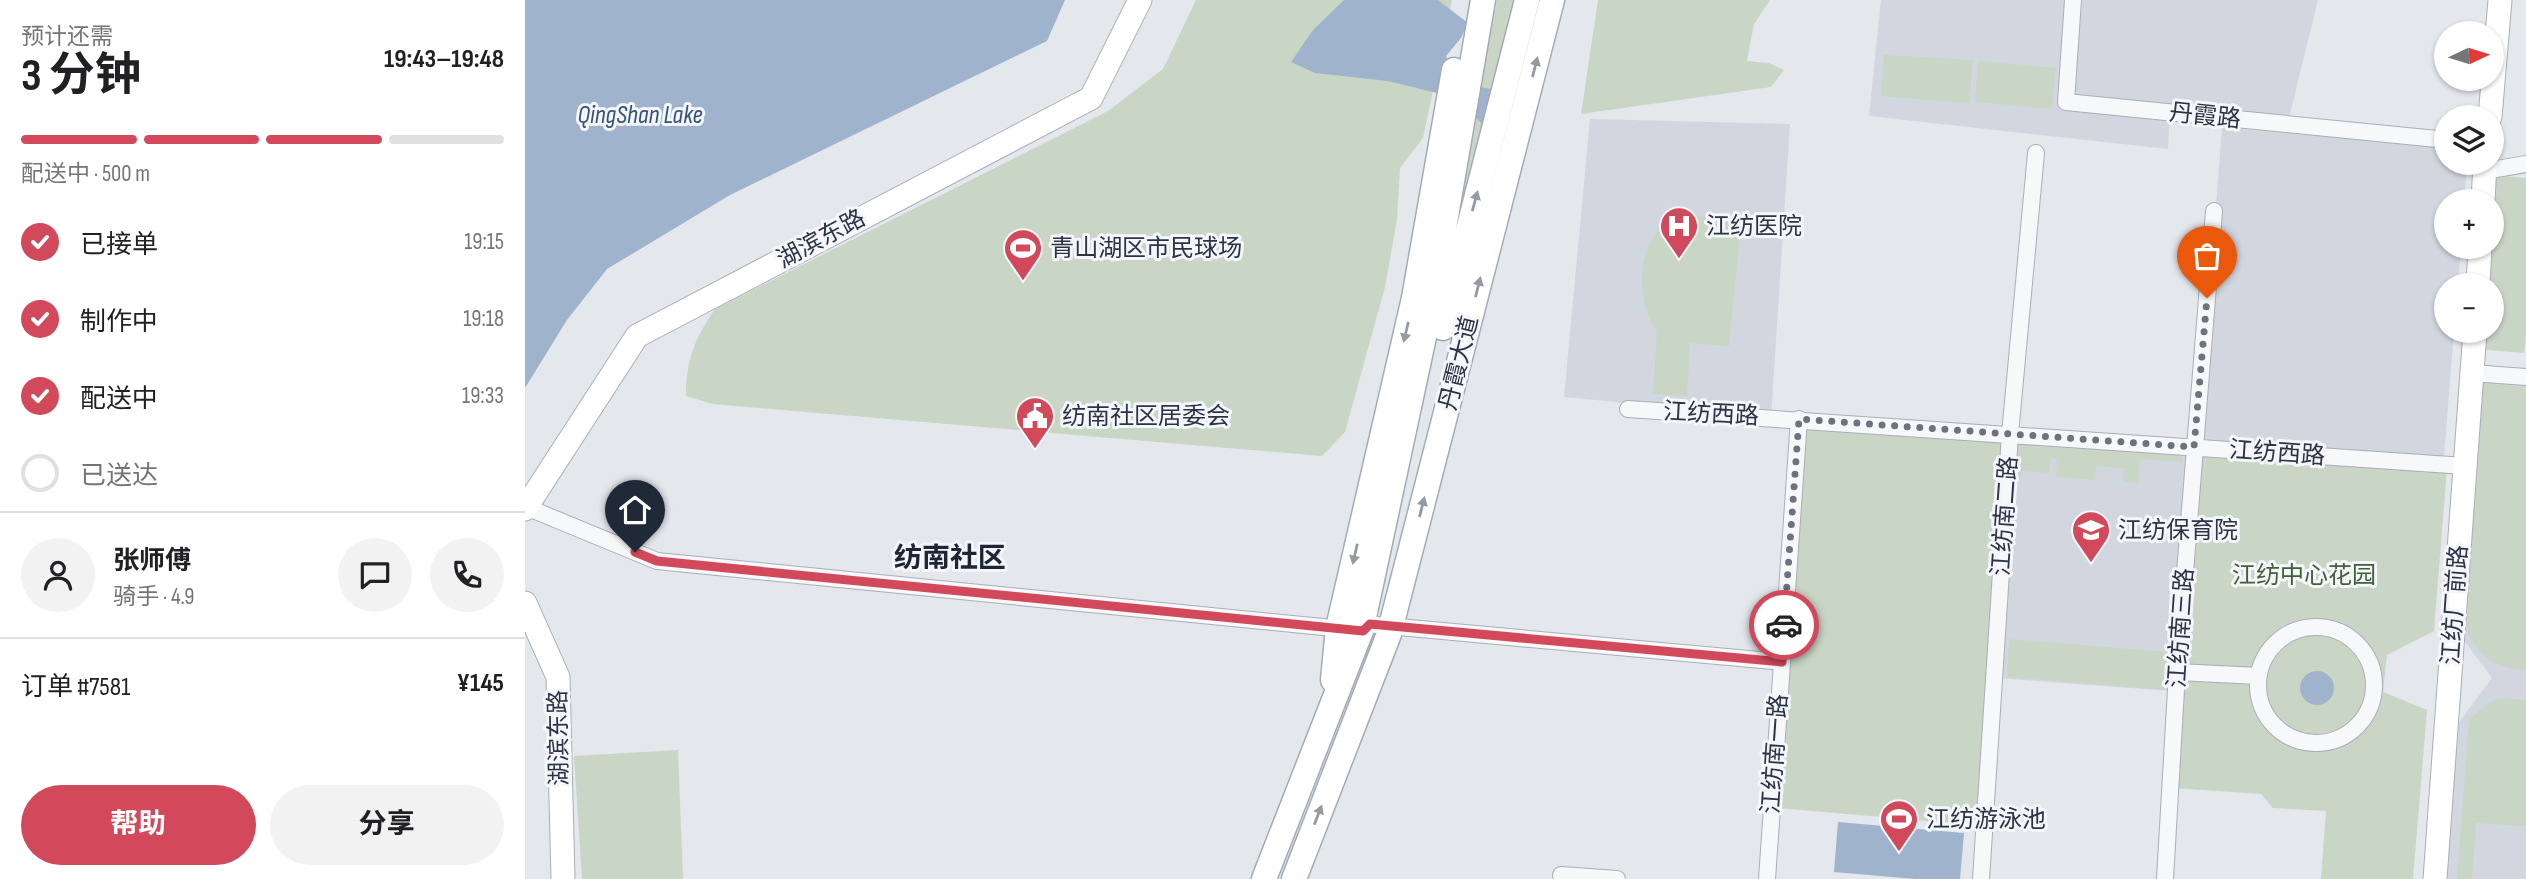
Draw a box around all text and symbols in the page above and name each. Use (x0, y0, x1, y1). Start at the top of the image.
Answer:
north arrow (2434, 21, 2504, 91)
map controls (2434, 21, 2504, 343)
text: 预计还需 (21, 23, 113, 51)
text: 19:43–19:48 (384, 44, 504, 75)
text: 3 分钟 (21, 49, 141, 104)
one-way arrow (1530, 55, 1541, 77)
street label: 丹霞路 (2168, 98, 2242, 134)
water label: QingShan Lake (577, 100, 703, 131)
button: layers (2434, 105, 2504, 175)
text: 配送中 · 500 m (21, 160, 150, 188)
button: + (2434, 189, 2504, 259)
one-way arrow (1470, 190, 1481, 212)
street label: 湖滨东路 (772, 204, 870, 274)
hospital icon: 江纺医院 (1658, 205, 1700, 260)
place label: 江纺医院 (1706, 212, 1802, 241)
icon: check (21, 223, 59, 261)
pin (2177, 226, 2237, 298)
sports icon: 青山湖区市民球场 (1002, 227, 1044, 282)
text: 19:15 (464, 228, 504, 256)
text: 已接单 (80, 230, 158, 261)
place label: 青山湖区市民球场 (1050, 234, 1242, 263)
icon: bag (2188, 237, 2226, 275)
button: − (2434, 273, 2504, 343)
one-way arrow (1473, 276, 1484, 298)
icon: check (21, 300, 59, 338)
text: 19:18 (463, 305, 504, 333)
text: 制作中 (80, 307, 158, 338)
street label: 丹霞大道 (1433, 313, 1485, 413)
one-way arrow (1400, 321, 1411, 343)
icon: check (21, 377, 59, 415)
text: 19:33 (462, 382, 504, 410)
text: 配送中 (80, 384, 158, 415)
public building icon: 纺南社区居委会 (1014, 395, 1056, 450)
street label: 江纺西路 (1662, 397, 1760, 431)
place label: 纺南社区居委会 (1062, 402, 1230, 431)
street label: 江纺西路 (2228, 435, 2326, 471)
street label: 江纺南二路 (1986, 455, 2024, 577)
text: 已送达 (80, 461, 158, 492)
pin (605, 480, 665, 552)
icon: home (616, 491, 654, 529)
one-way arrow (1417, 496, 1428, 518)
school or university icon: 江纺保育院 (2070, 509, 2112, 564)
place label: 江纺保育院 (2118, 516, 2238, 545)
button: person (21, 538, 95, 612)
button: chat (338, 538, 412, 612)
button: phone (430, 538, 504, 612)
district label: 纺南社区 (894, 542, 1006, 575)
one-way arrow (1349, 543, 1360, 565)
street label: 江纺厂前路 (2436, 544, 2474, 666)
text: 张师傅 (113, 546, 191, 577)
park label: 江纺中心花园 (2232, 561, 2376, 590)
street label: 江纺南三路 (2162, 567, 2200, 689)
text: 骑手 · 4.9 (113, 583, 195, 611)
courier (1749, 590, 1819, 660)
icon: car (1765, 606, 1803, 644)
text: ¥145 (457, 668, 504, 699)
text: 订单 #7581 (21, 672, 130, 703)
street label: 湖滨东路 (544, 690, 574, 786)
street label: 江纺南一路 (1756, 693, 1794, 815)
button: 帮助 (21, 785, 256, 865)
button: 分享 (270, 785, 504, 865)
sports icon: 江纺游泳池 (1878, 798, 1920, 853)
one-way arrow (1313, 805, 1324, 826)
place label: 江纺游泳池 (1926, 805, 2046, 834)

